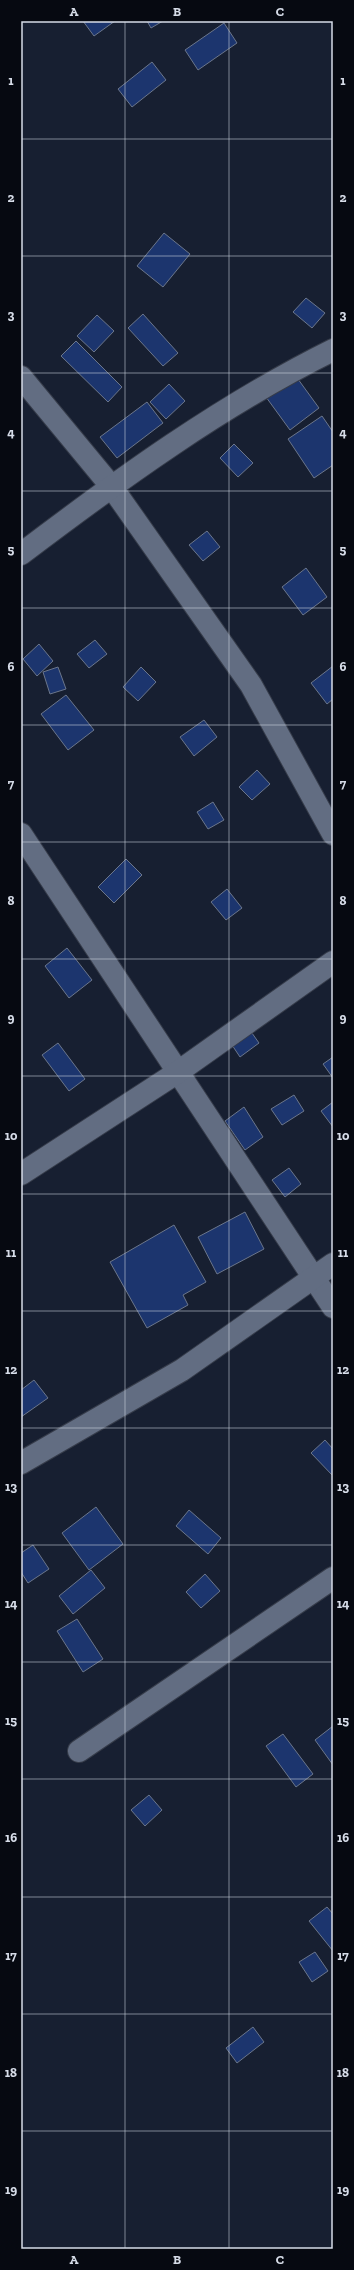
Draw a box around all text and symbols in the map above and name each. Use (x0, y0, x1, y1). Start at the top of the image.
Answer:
text: A (70, 4, 79, 19)
text: B (173, 4, 181, 19)
text: C (276, 4, 284, 19)
text: 1 (8, 73, 14, 88)
text: 1 (340, 73, 346, 88)
text: 2 (8, 190, 15, 205)
text: 2 (340, 190, 347, 205)
text: 3 (8, 307, 15, 322)
text: 3 (340, 307, 347, 322)
text: 4 (7, 425, 15, 440)
text: 4 (339, 425, 347, 440)
text: 5 (8, 542, 15, 557)
text: 5 (340, 542, 347, 557)
text: 6 (8, 659, 15, 674)
text: 6 (340, 659, 347, 674)
text: 7 (8, 776, 15, 791)
text: 7 (340, 776, 347, 791)
text: 8 (7, 893, 15, 908)
text: 8 (339, 893, 347, 908)
text: 9 (8, 1010, 15, 1025)
text: 9 (340, 1010, 347, 1025)
text: 10 (5, 1128, 18, 1143)
text: 10 (337, 1128, 350, 1143)
text: 11 (6, 1245, 17, 1260)
text: 11 (338, 1245, 349, 1260)
text: 12 (5, 1362, 17, 1377)
text: 12 (337, 1362, 349, 1377)
text: 13 (5, 1479, 17, 1494)
text: 13 (337, 1479, 349, 1494)
text: 14 (5, 1596, 18, 1611)
text: 14 (337, 1596, 350, 1611)
text: 15 (5, 1713, 17, 1728)
text: 15 (337, 1713, 349, 1728)
text: 16 (5, 1830, 17, 1845)
text: 16 (337, 1830, 349, 1845)
text: 17 (5, 1948, 17, 1963)
text: 17 (337, 1948, 349, 1963)
text: 18 (5, 2065, 17, 2080)
text: 18 (337, 2065, 349, 2080)
text: 19 (5, 2182, 17, 2197)
text: 19 (337, 2182, 349, 2197)
text: A (70, 2252, 79, 2267)
text: B (173, 2252, 181, 2267)
text: C (276, 2252, 284, 2267)

